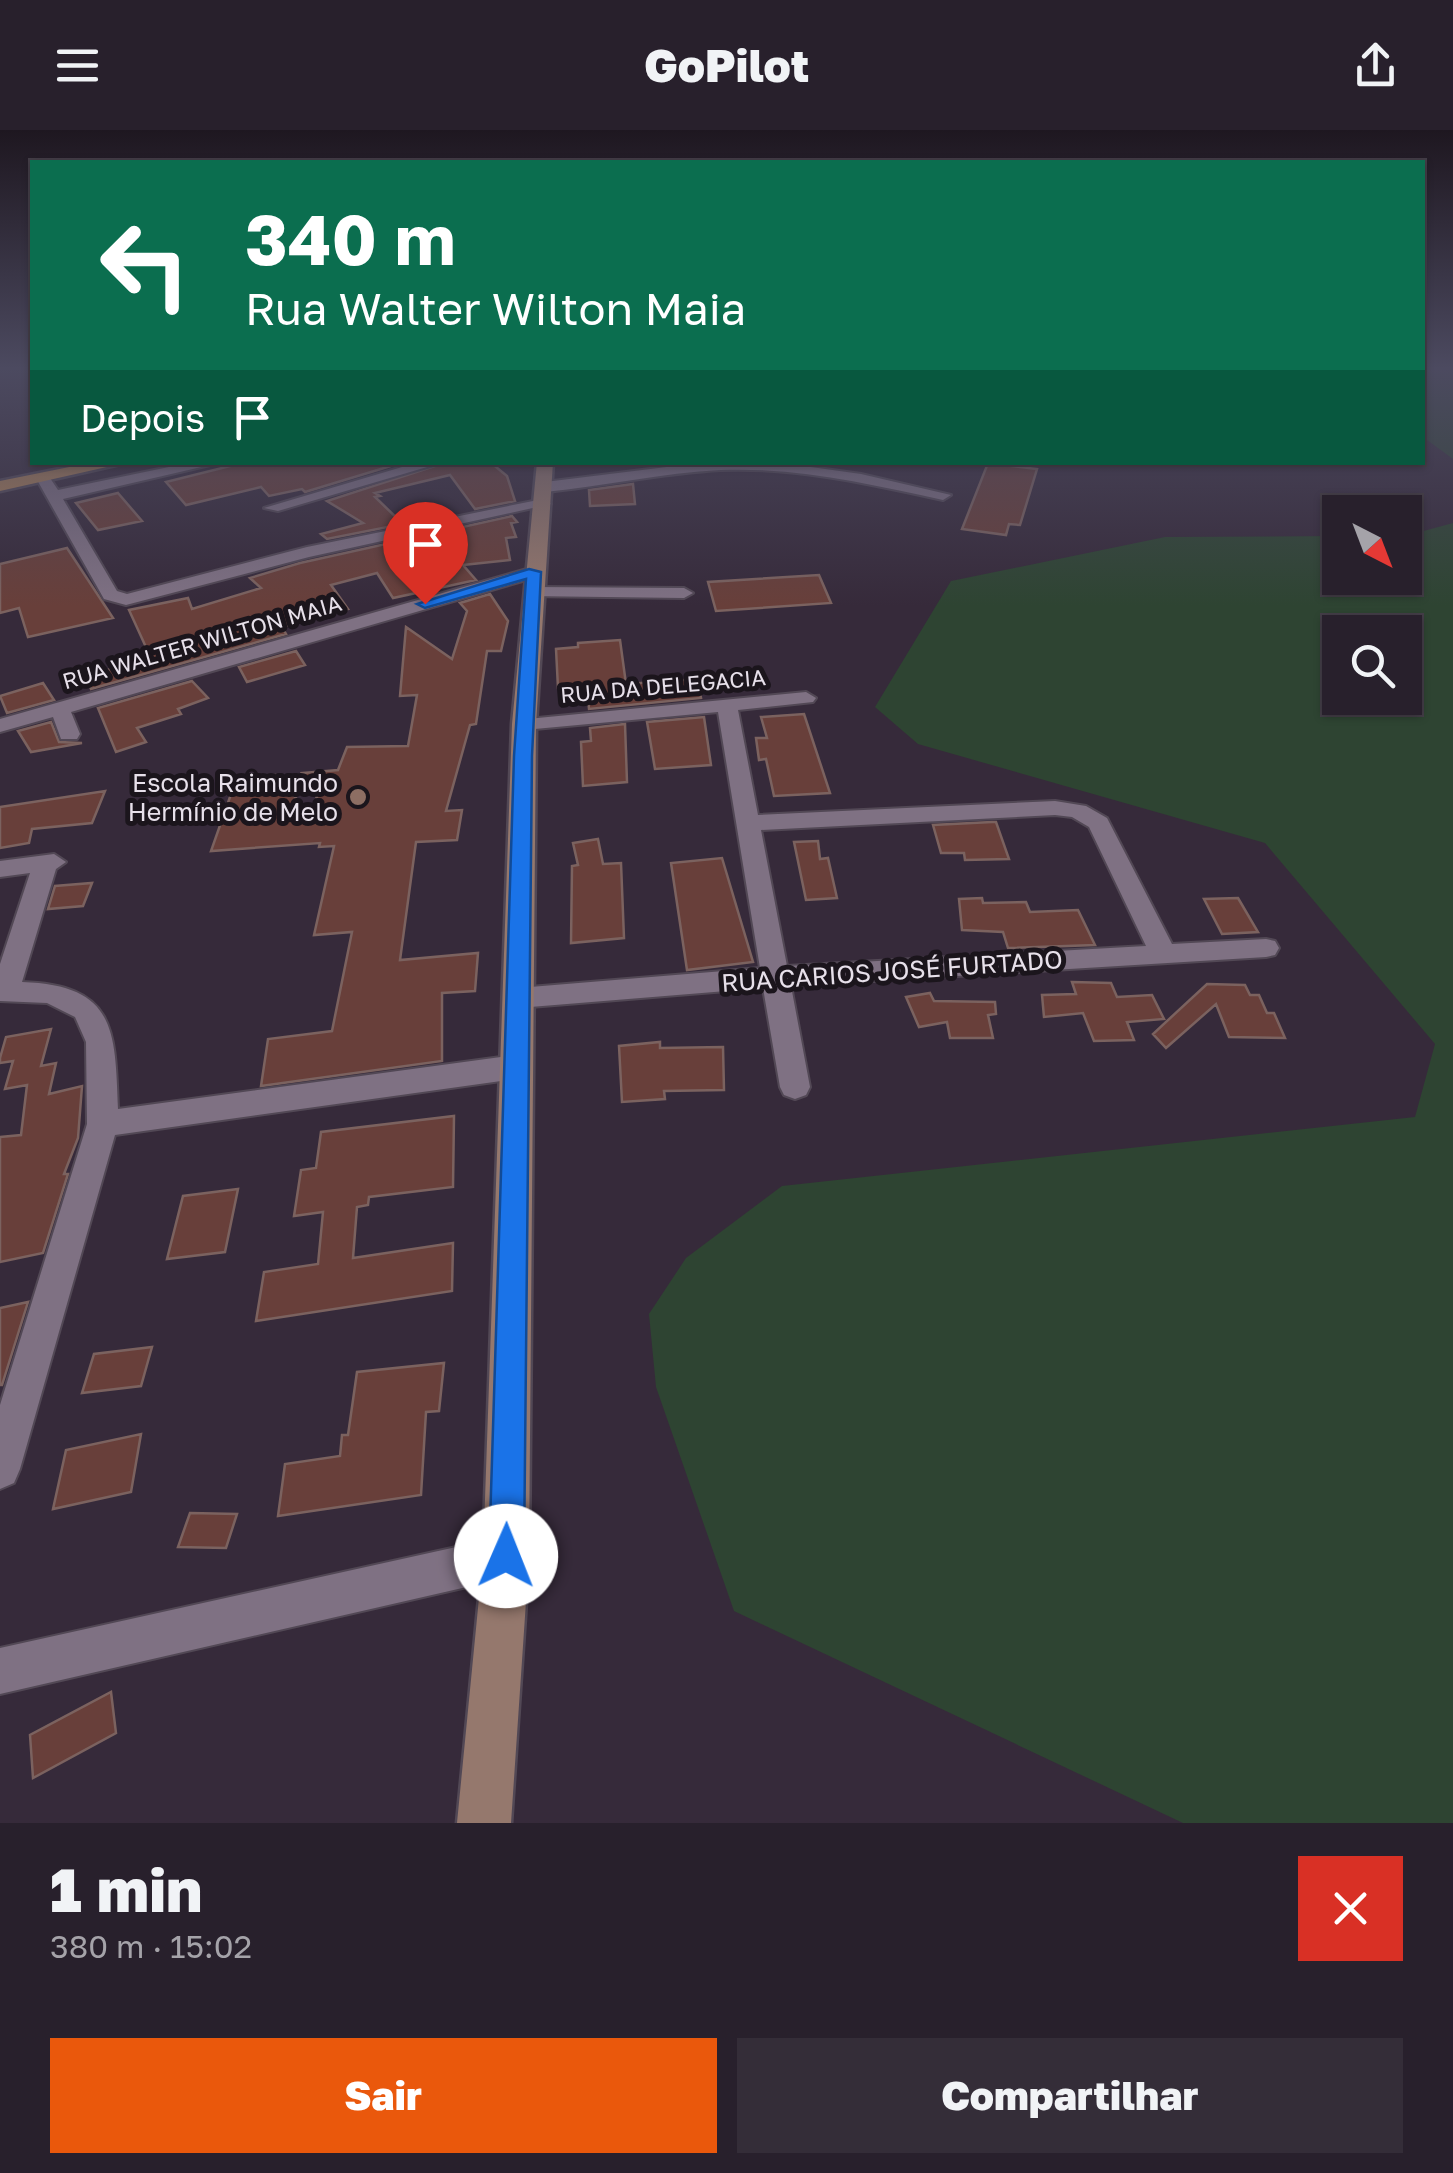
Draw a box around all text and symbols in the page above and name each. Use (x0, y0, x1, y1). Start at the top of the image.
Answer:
icon: menu (50, 38, 105, 93)
text: GoPilot (644, 38, 809, 92)
icon: share (1348, 38, 1403, 93)
text: 340 m (245, 196, 456, 280)
icon: left (80, 200, 210, 330)
text: Rua Walter Wilton Maia (245, 281, 746, 335)
icon: arrive (225, 390, 280, 445)
text: Depois (80, 395, 205, 440)
north arrow (1322, 495, 1422, 595)
map controls (1322, 495, 1422, 715)
pin (383, 502, 468, 605)
icon: arrive (398, 517, 453, 572)
street label: RUA WALTER WILTON MAIA (59, 589, 345, 694)
button: search (1322, 615, 1422, 715)
street label: RUA DA DELEGACIA (559, 663, 767, 708)
place label: Escola Raimundo Hermínio de Melo (128, 767, 338, 827)
marker: Escola Raimundo Hermínio de Melo (347, 786, 369, 808)
street label: RUA CARIOS JOSÉ FURTADO (720, 943, 1064, 998)
position arrow (454, 1504, 558, 1608)
text: 1 min (50, 1853, 202, 1925)
button: close (1298, 1856, 1403, 1961)
text: 380 m · 15:02 (50, 1927, 252, 1965)
button: Sair (50, 2038, 717, 2153)
button: Compartilhar (737, 2038, 1403, 2153)

